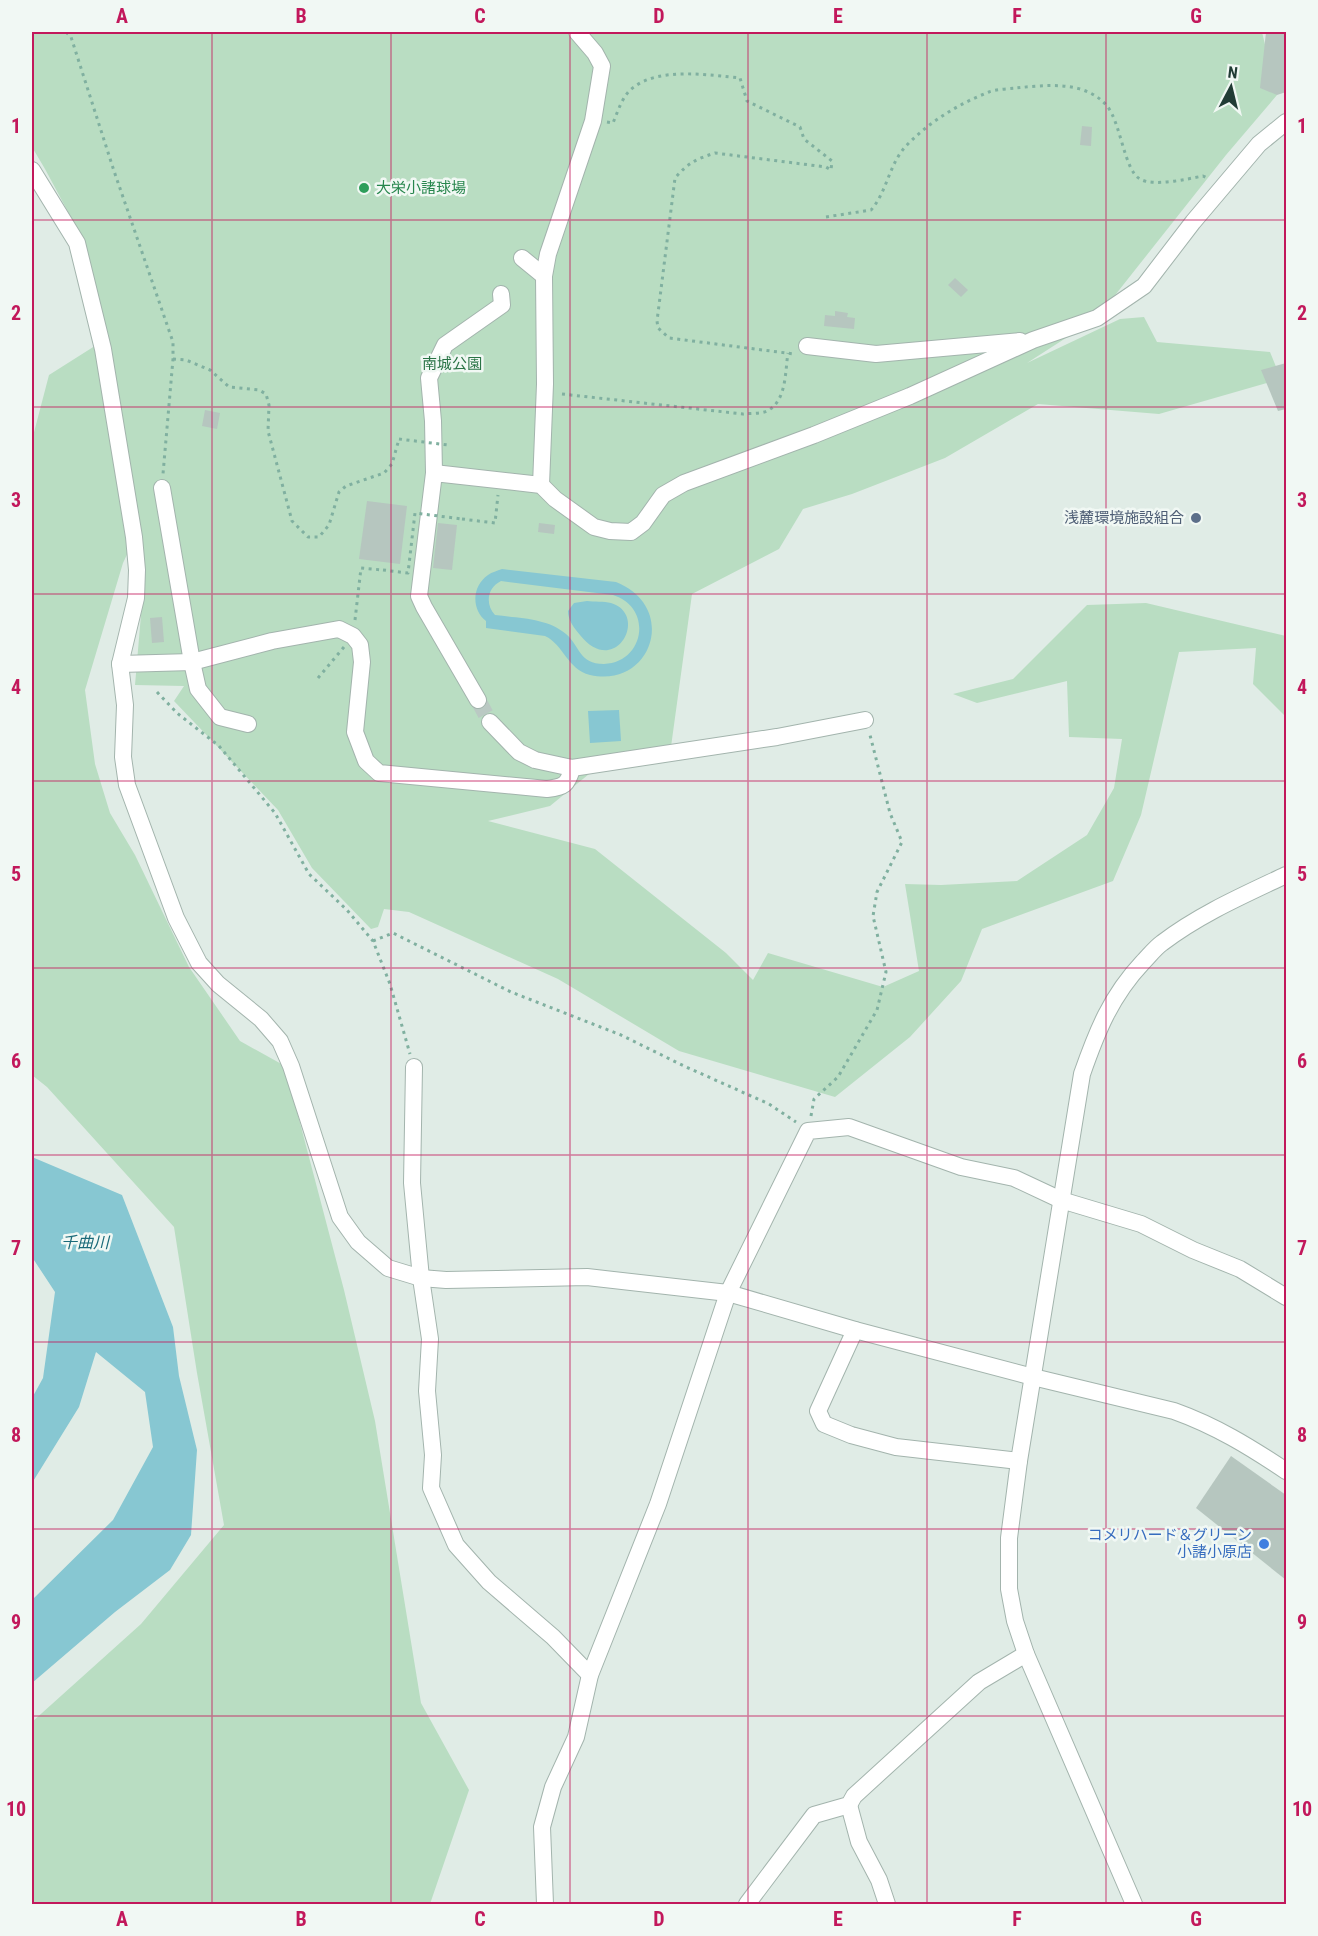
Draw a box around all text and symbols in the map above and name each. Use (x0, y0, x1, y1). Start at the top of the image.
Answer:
text: A (116, 4, 128, 28)
text: B (295, 4, 307, 28)
text: C (474, 4, 486, 28)
text: D (653, 4, 665, 28)
text: E (833, 4, 843, 28)
text: F (1012, 4, 1022, 28)
text: G (1190, 4, 1202, 28)
north arrow (1201, 57, 1261, 117)
text: N (1227, 63, 1239, 83)
text: 1 (11, 114, 21, 138)
text: 1 (1297, 114, 1307, 138)
place label: 大栄小諸球場 (376, 179, 466, 197)
marker: 大栄小諸球場 (357, 181, 371, 195)
text: 2 (11, 301, 21, 325)
text: 2 (1297, 301, 1307, 325)
park label: 南城公園 (422, 355, 482, 373)
text: 3 (11, 488, 21, 512)
text: 3 (1297, 488, 1307, 512)
place label: 浅麓環境施設組合 (1064, 509, 1184, 527)
marker: 浅麓環境施設組合 (1189, 511, 1203, 525)
text: 4 (11, 675, 21, 699)
text: 4 (1297, 675, 1307, 699)
text: 5 (11, 862, 21, 886)
text: 5 (1297, 862, 1307, 886)
text: 6 (11, 1049, 21, 1073)
text: 6 (1297, 1049, 1307, 1073)
water label: 千曲川 (61, 1233, 111, 1252)
text: 7 (11, 1236, 21, 1260)
text: 7 (1297, 1236, 1307, 1260)
text: 8 (11, 1423, 21, 1447)
text: 8 (1297, 1423, 1307, 1447)
place label: コメリハード＆グリーン 小諸小原店 (1088, 1526, 1252, 1561)
marker: コメリハード＆グリーン 小諸小原店 (1257, 1537, 1271, 1551)
text: 9 (11, 1610, 21, 1634)
text: 9 (1297, 1610, 1307, 1634)
text: 10 (6, 1797, 26, 1821)
text: 10 (1292, 1797, 1312, 1821)
text: A (116, 1907, 128, 1931)
text: B (295, 1907, 307, 1931)
text: C (474, 1907, 486, 1931)
text: D (653, 1907, 665, 1931)
text: E (833, 1907, 843, 1931)
text: F (1012, 1907, 1022, 1931)
text: G (1190, 1907, 1202, 1931)

